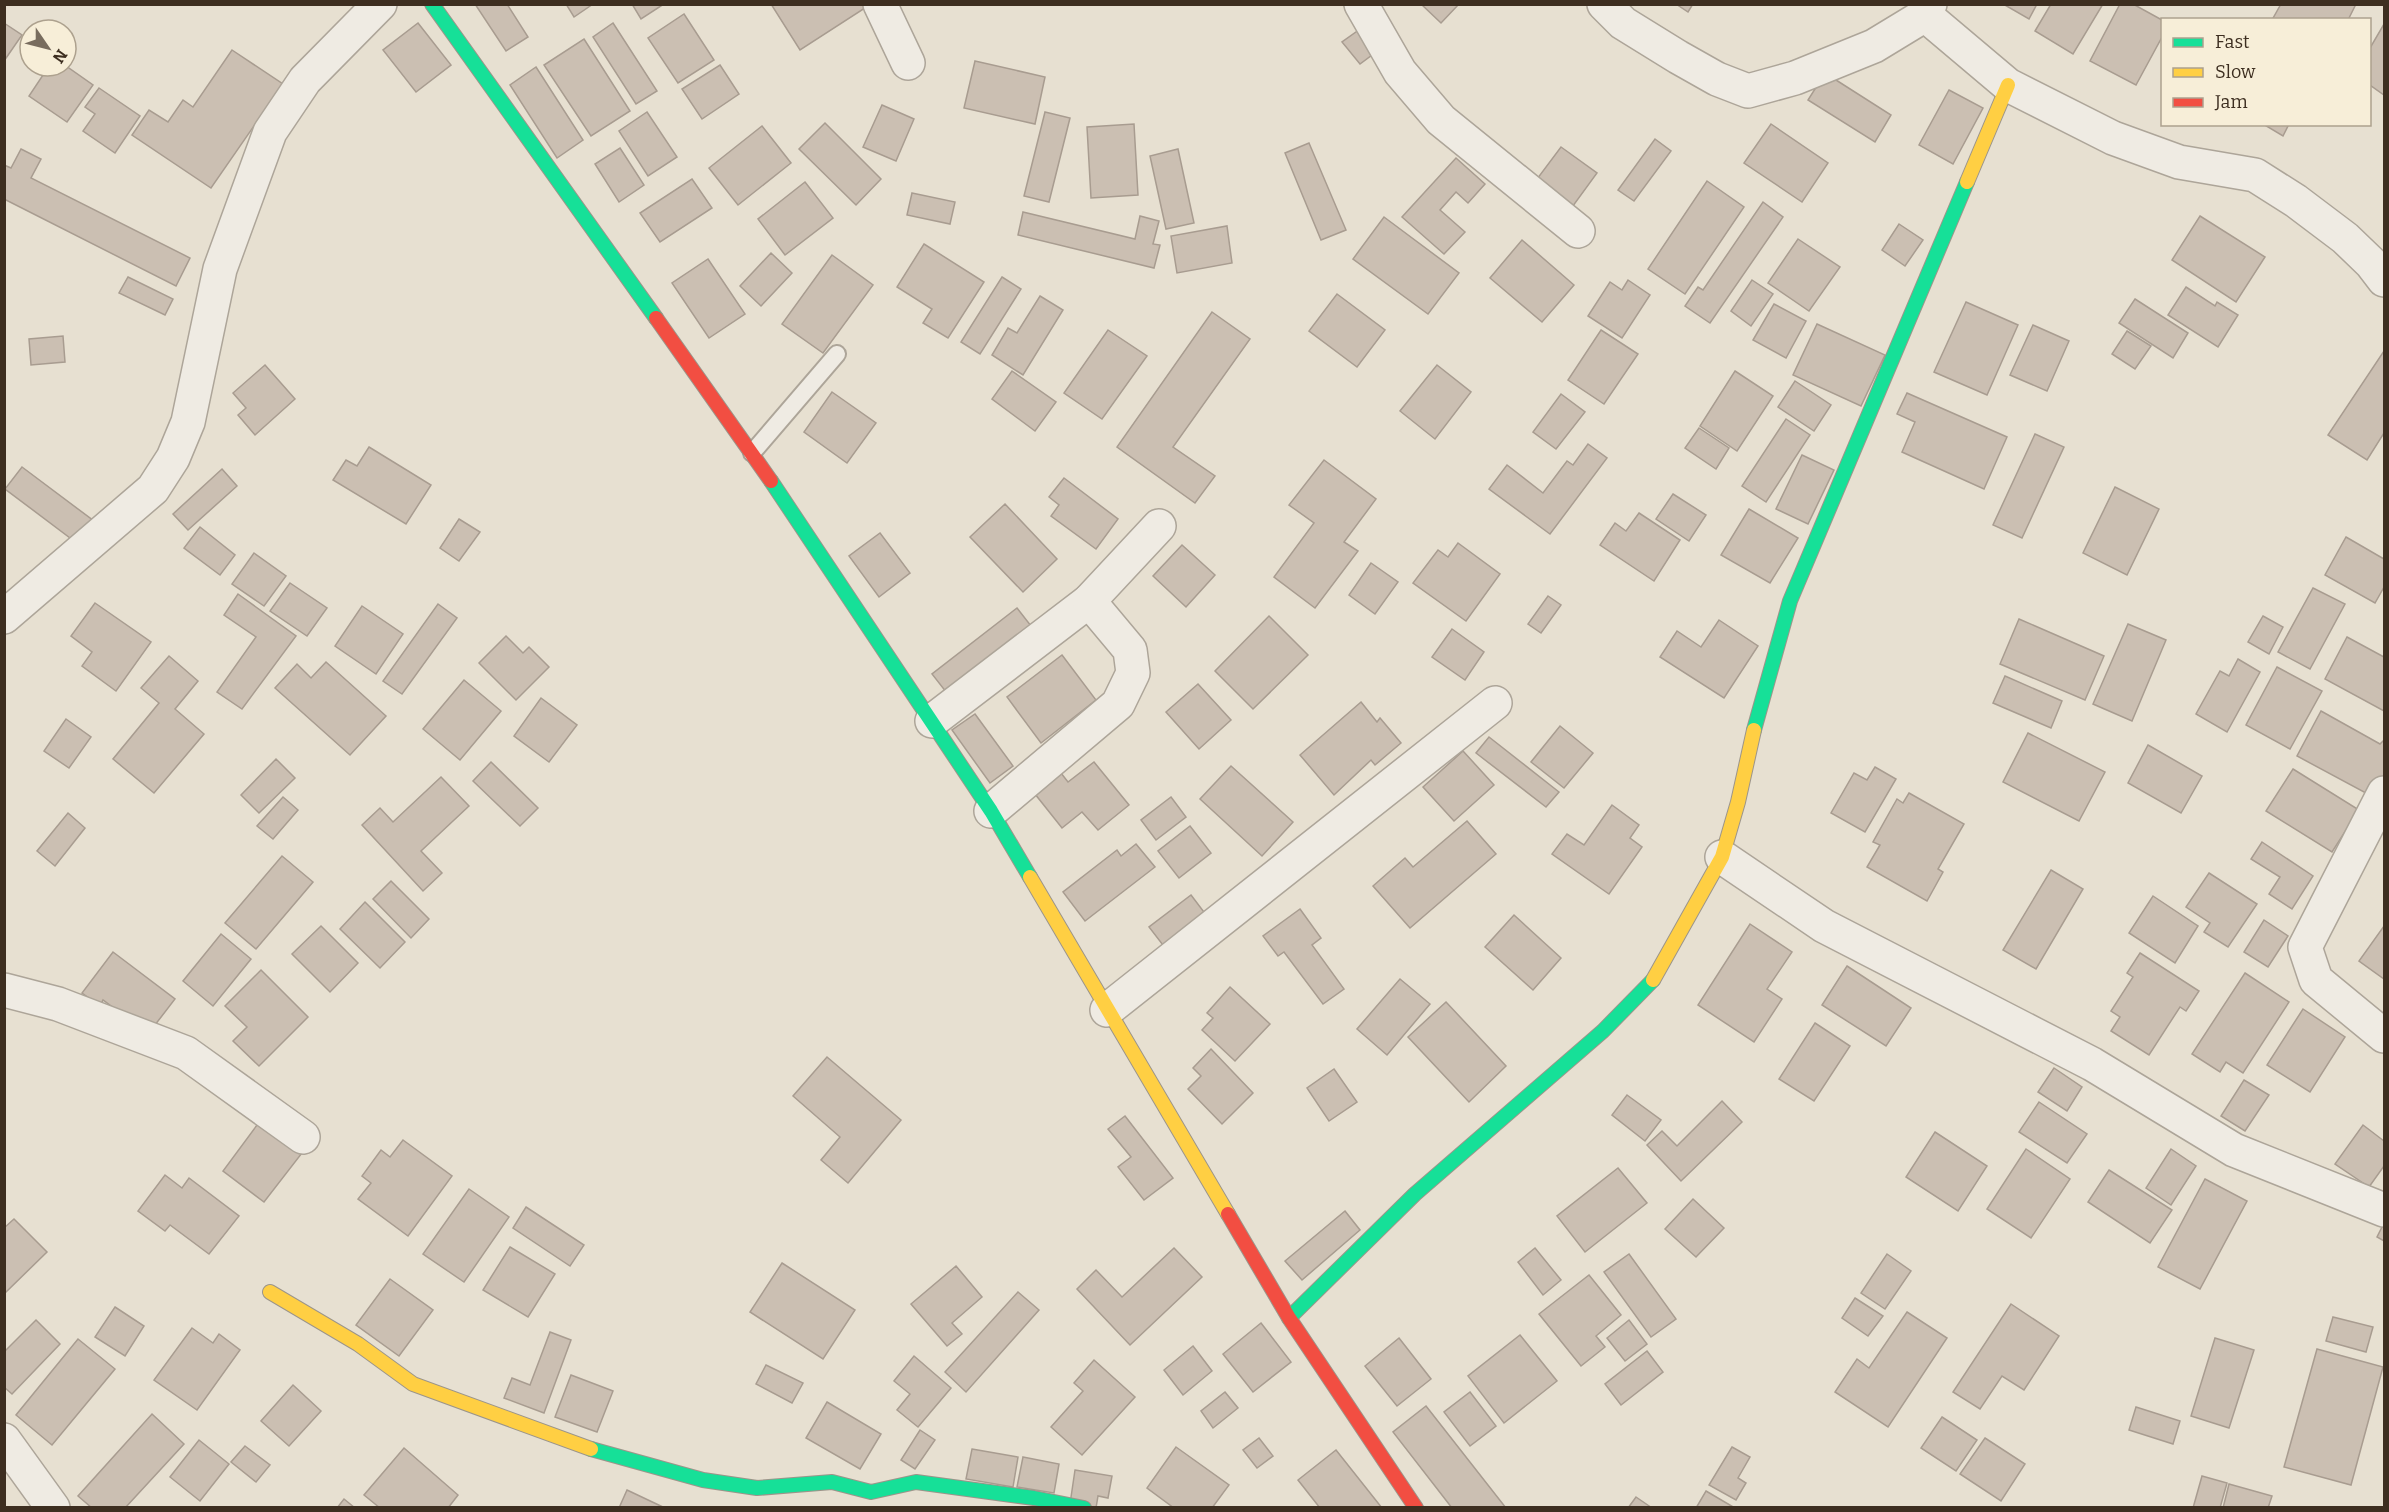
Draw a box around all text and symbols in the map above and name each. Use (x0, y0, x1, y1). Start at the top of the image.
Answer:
north arrow (18, 18, 78, 78)
legend (2161, 18, 2371, 126)
text: Fast (2215, 31, 2250, 53)
text: N (49, 46, 71, 67)
text: Slow (2215, 61, 2256, 83)
text: Jam (2214, 91, 2248, 113)

